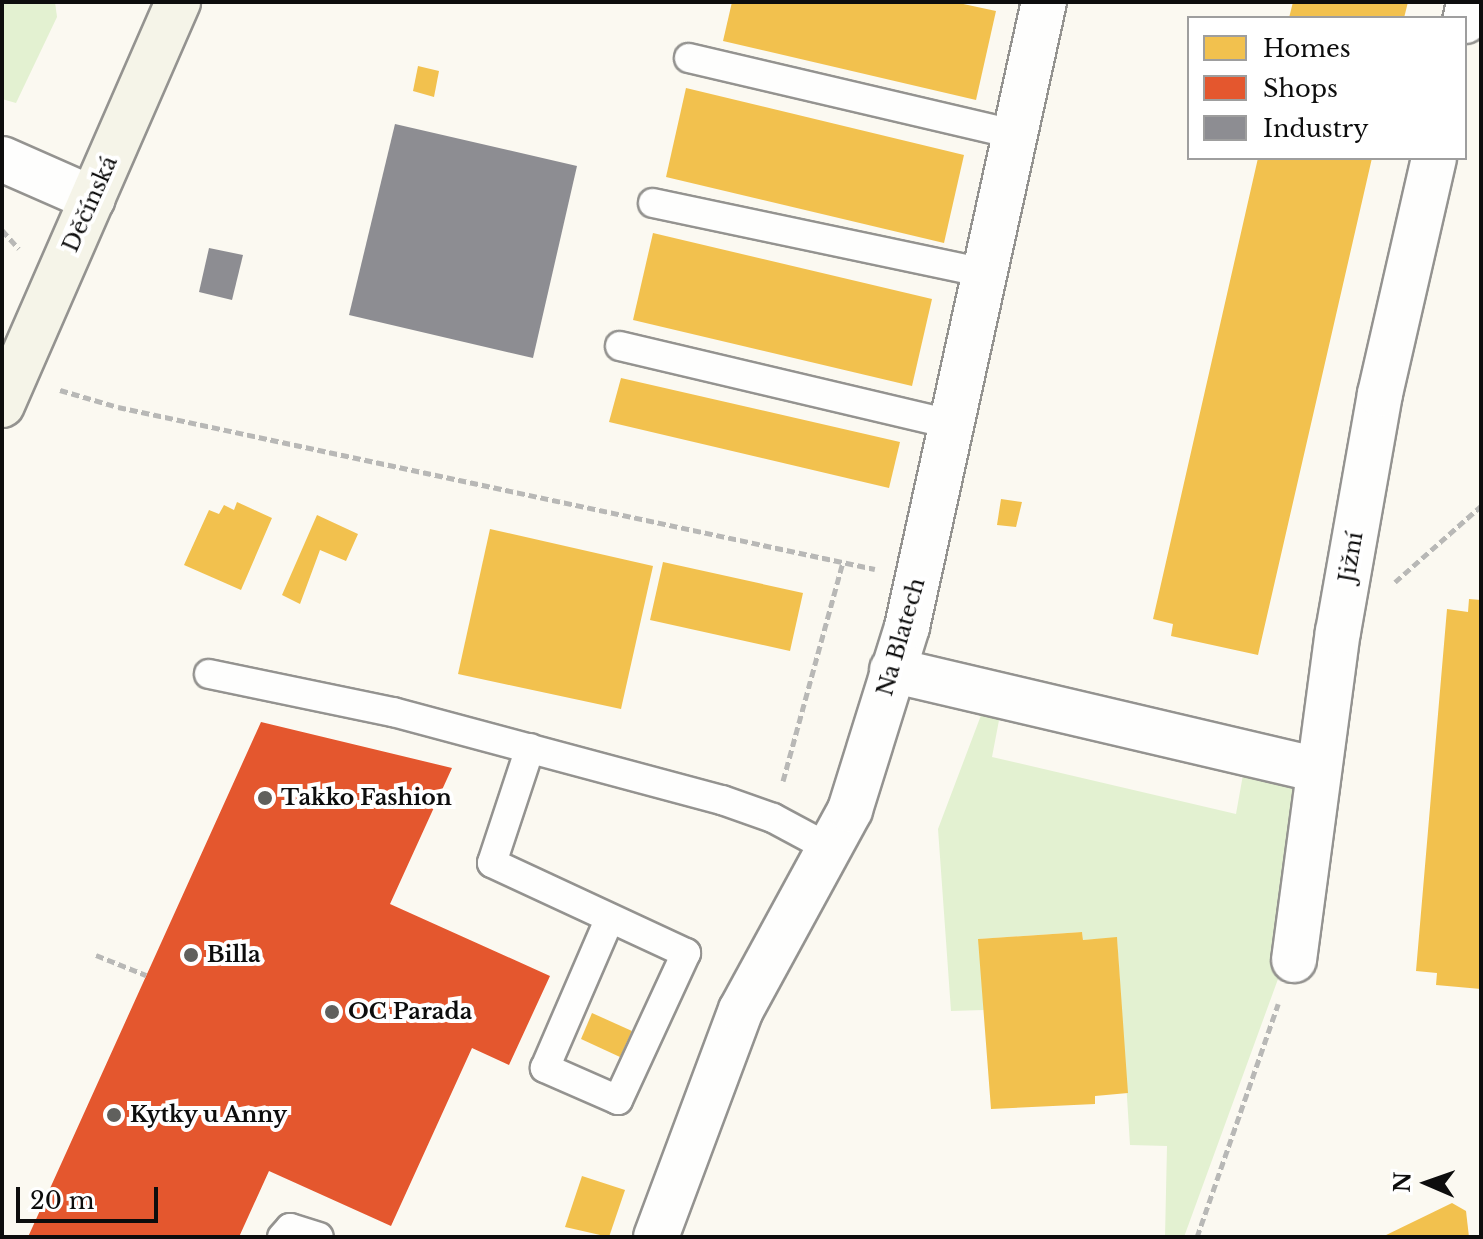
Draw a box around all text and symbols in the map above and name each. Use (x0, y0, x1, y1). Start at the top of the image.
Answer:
legend (1187, 16, 1467, 160)
text: Homes (1263, 34, 1351, 63)
text: Shops (1263, 74, 1338, 103)
text: Industry (1263, 114, 1369, 143)
street label: Děčínská (57, 152, 123, 256)
street label: Jižní (1334, 530, 1368, 584)
street label: Na Blatech (872, 575, 930, 699)
place label: Takko Fashion (281, 785, 452, 811)
marker: Takko Fashion (256, 789, 274, 807)
place label: Billa (207, 942, 261, 968)
marker: Billa (182, 946, 200, 964)
place label: OC Parada (348, 999, 472, 1025)
marker: OC Parada (323, 1003, 341, 1021)
place label: Kytky u Anny (130, 1102, 288, 1128)
marker: Kytky u Anny (105, 1106, 123, 1124)
north arrow (1387, 1143, 1467, 1223)
scale bar (20, 1171, 162, 1221)
text: N (1389, 1171, 1416, 1193)
text: 20 m (30, 1186, 95, 1215)

